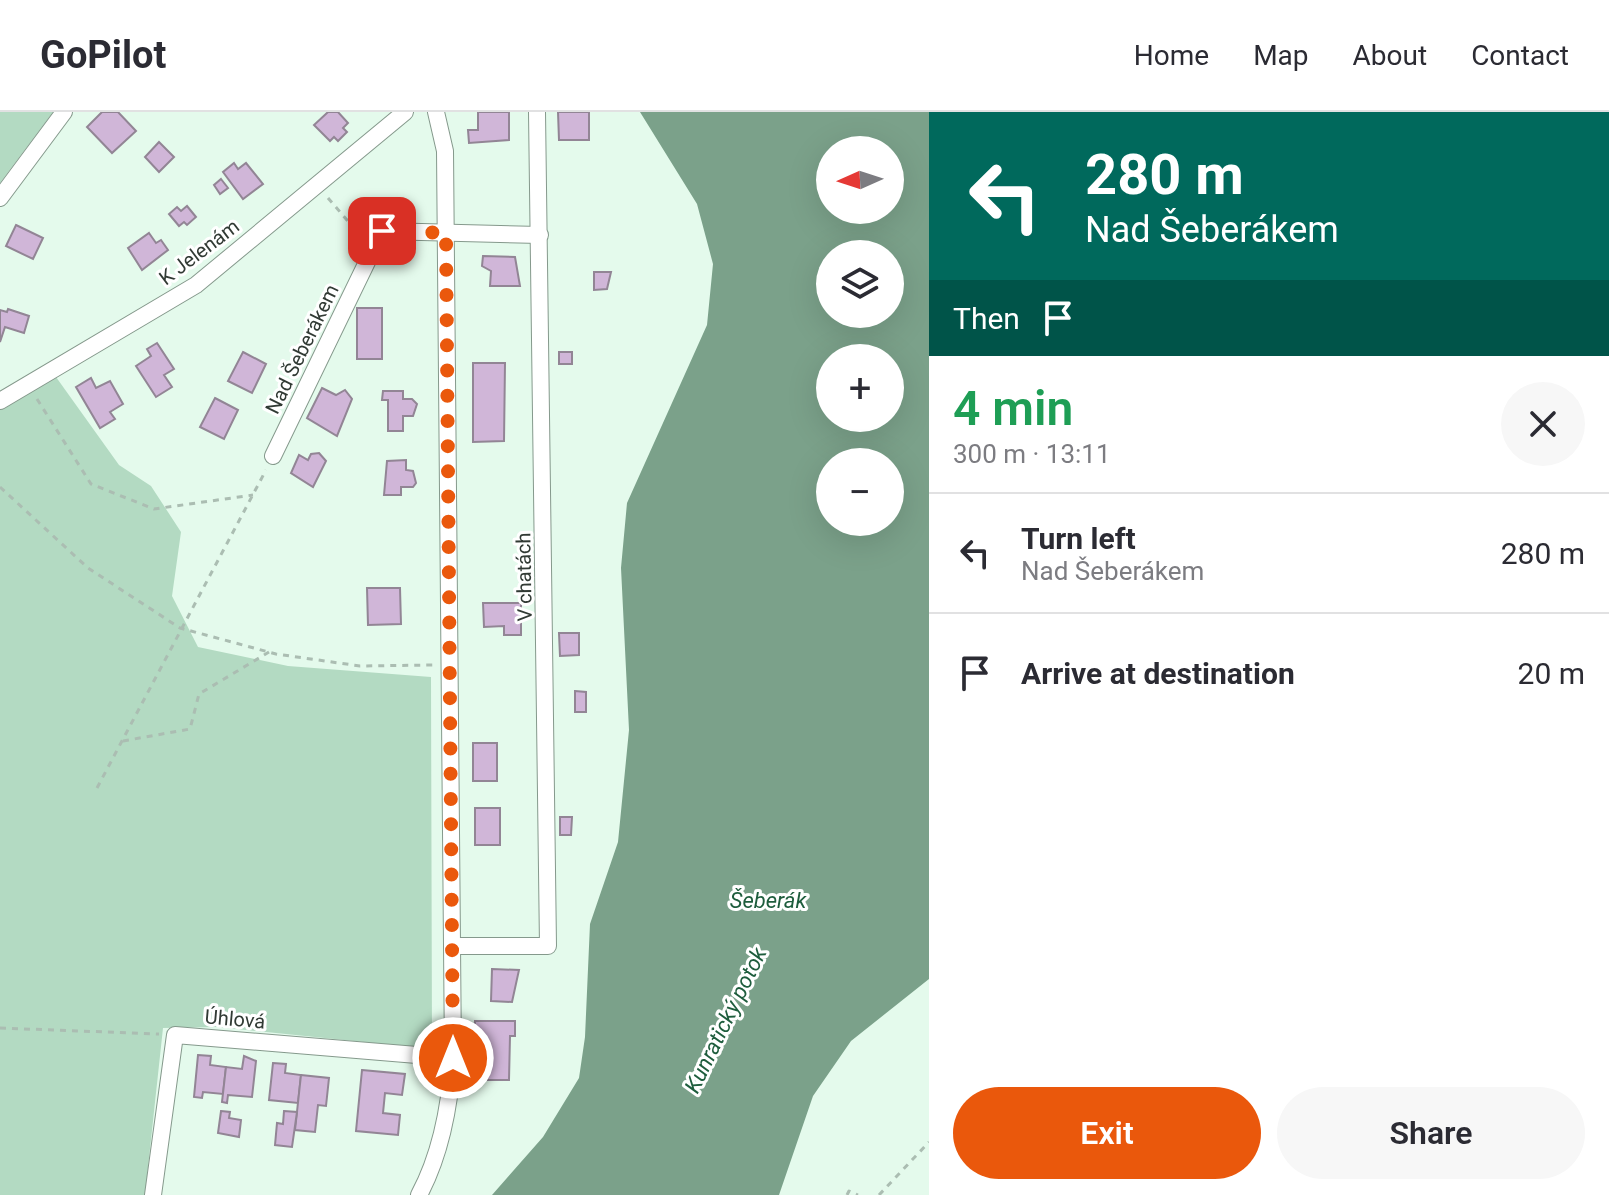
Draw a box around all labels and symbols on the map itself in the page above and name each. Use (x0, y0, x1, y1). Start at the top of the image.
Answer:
north arrow (816, 136, 904, 224)
pin (348, 197, 416, 265)
street label: K Jelenám (154, 214, 244, 290)
street label: Nad Šeberákem (260, 280, 344, 418)
street label: V chatách (511, 532, 537, 622)
water label: Šeberák (730, 887, 807, 913)
water label: Kunratický potok (679, 942, 772, 1097)
street label: Úhlová (204, 1004, 266, 1034)
position arrow (411, 1016, 495, 1100)

